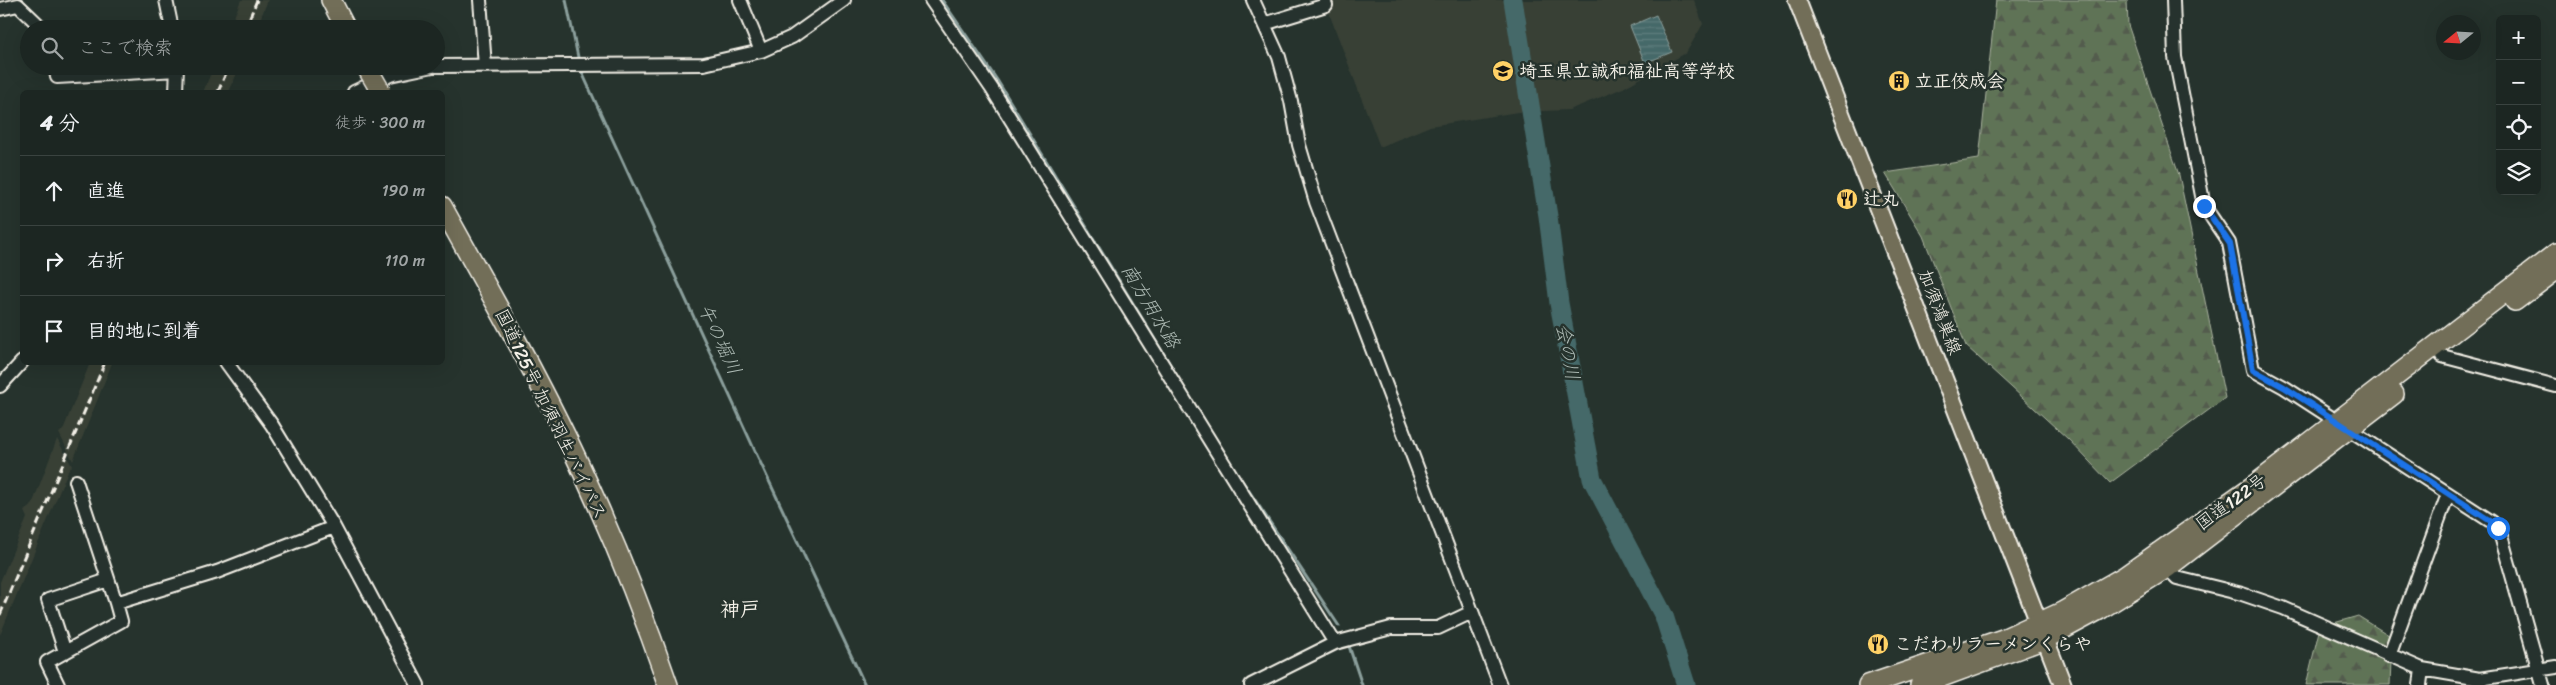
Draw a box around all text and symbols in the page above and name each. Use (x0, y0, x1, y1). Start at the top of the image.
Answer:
north arrow (2436, 15, 2481, 60)
map controls (2496, 15, 2541, 195)
button: + (2496, 15, 2541, 60)
search box (20, 20, 445, 75)
text: ここで検索 (78, 31, 173, 64)
icon: search (38, 34, 66, 62)
place label: 埼玉県立誠和福祉高等学校 (1519, 55, 1735, 87)
school or university icon: 埼玉県立誠和福祉高等学校 (1491, 59, 1515, 83)
button: − (2496, 60, 2541, 105)
place label: 立正佼成会 (1915, 65, 2005, 97)
building icon: 立正佼成会 (1887, 69, 1911, 93)
text: 4 分 (40, 104, 80, 142)
button: locate (2496, 105, 2541, 150)
text: 徒歩 · 300 m (335, 108, 425, 137)
button: layers (2496, 150, 2541, 195)
text: 直進 (87, 174, 125, 207)
text: 190 m (382, 176, 425, 205)
icon: ahead (40, 177, 68, 205)
place label: 辻丸 (1863, 183, 1899, 215)
restaurant icon: 辻丸 (1835, 187, 1859, 211)
route end (2193, 195, 2216, 218)
text: 右折 (87, 244, 125, 277)
text: 110 m (385, 246, 425, 275)
icon: right (40, 247, 68, 275)
water label: 南方用水路 (1112, 257, 1190, 356)
street label: 加須鴻巣線 (1909, 264, 1971, 360)
water label: 午の堀川 (689, 298, 751, 380)
street label: 国道125号 加須羽生バイパス (486, 303, 616, 525)
text: 目的地に到着 (87, 314, 201, 347)
icon: arrive (40, 317, 68, 345)
water label: 会の川 (1546, 321, 1590, 383)
street label: 国道122号 (2188, 465, 2274, 539)
route start (2487, 517, 2510, 540)
district label: 神戸 (720, 592, 760, 627)
place label: こだわりラーメンくらや (1894, 628, 2092, 660)
restaurant icon: こだわりラーメンくらや (1866, 632, 1890, 656)

